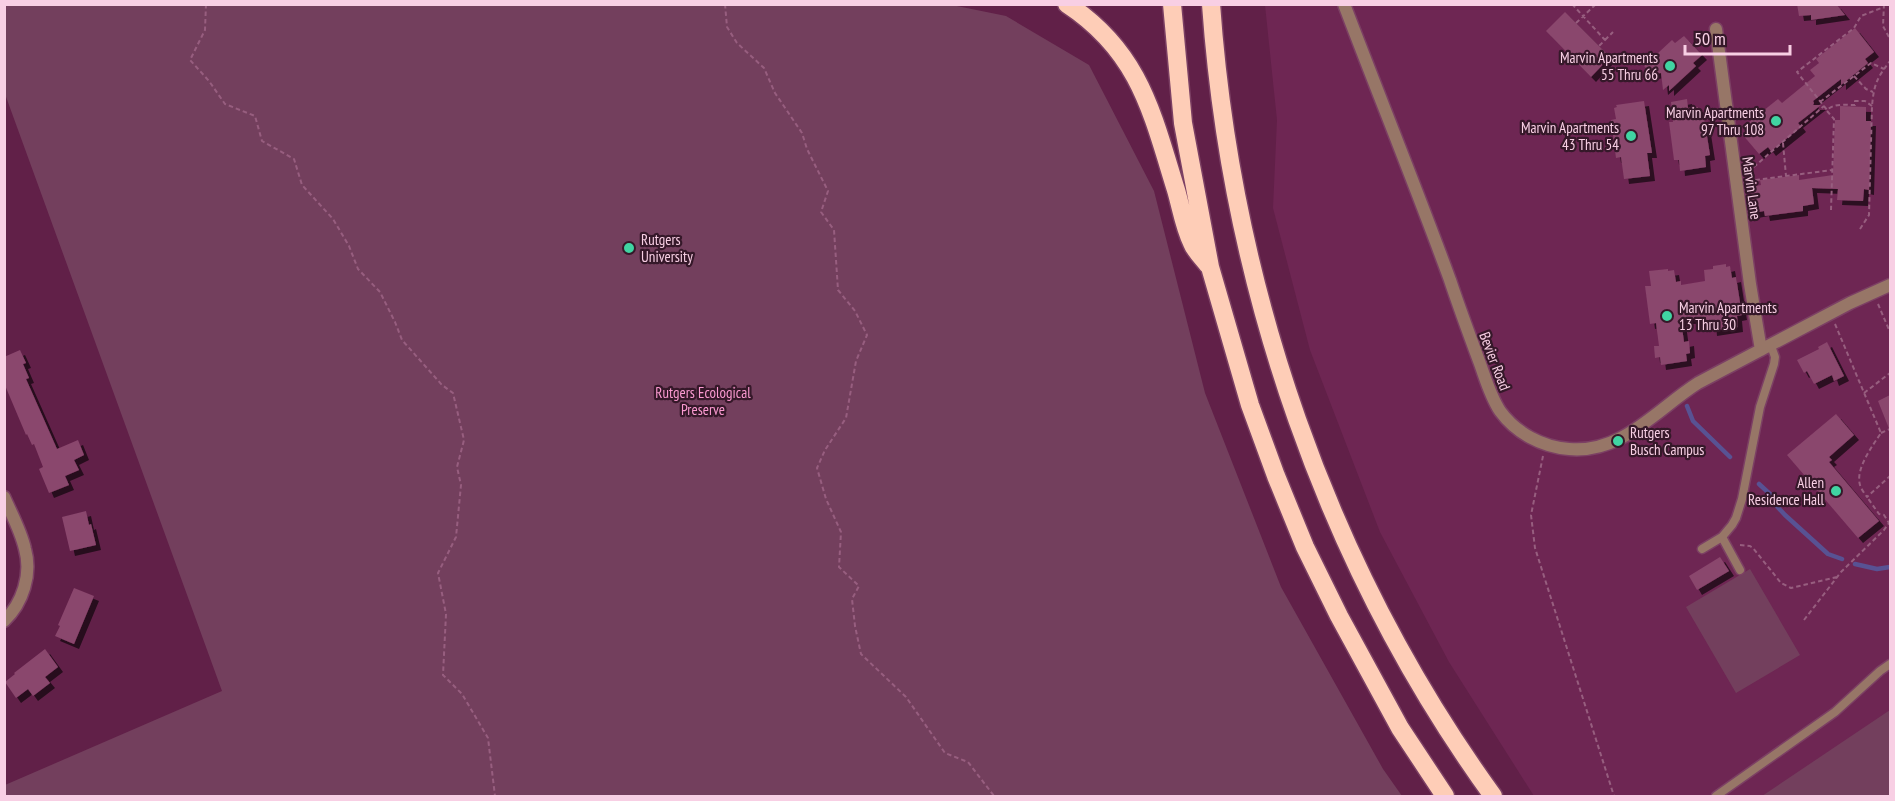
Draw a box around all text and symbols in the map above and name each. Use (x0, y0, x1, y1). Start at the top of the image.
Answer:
scale bar (1685, 18, 1790, 56)
text: 50 m (1694, 27, 1726, 50)
place label: Marvin Apartments 55 Thru 66 (1560, 48, 1658, 84)
marker: Marvin Apartments 55 Thru 66 (1663, 59, 1677, 73)
place label: Marvin Apartments 97 Thru 108 (1666, 103, 1764, 139)
marker: Marvin Apartments 97 Thru 108 (1769, 114, 1783, 128)
place label: Marvin Apartments 43 Thru 54 (1521, 118, 1619, 154)
marker: Marvin Apartments 43 Thru 54 (1624, 129, 1638, 143)
street label: Marvin Lane (1738, 155, 1766, 221)
place label: Rutgers University (641, 230, 693, 266)
marker: Rutgers University (622, 241, 636, 255)
place label: Marvin Apartments 13 Thru 30 (1679, 298, 1777, 334)
marker: Marvin Apartments 13 Thru 30 (1660, 309, 1674, 323)
street label: Bevier Road (1475, 329, 1515, 393)
park label: Rutgers Ecological Preserve (655, 383, 751, 419)
place label: Rutgers Busch Campus (1630, 423, 1704, 459)
marker: Rutgers Busch Campus (1611, 434, 1625, 448)
place label: Allen Residence Hall (1748, 473, 1824, 509)
marker: Allen Residence Hall (1829, 484, 1843, 498)

